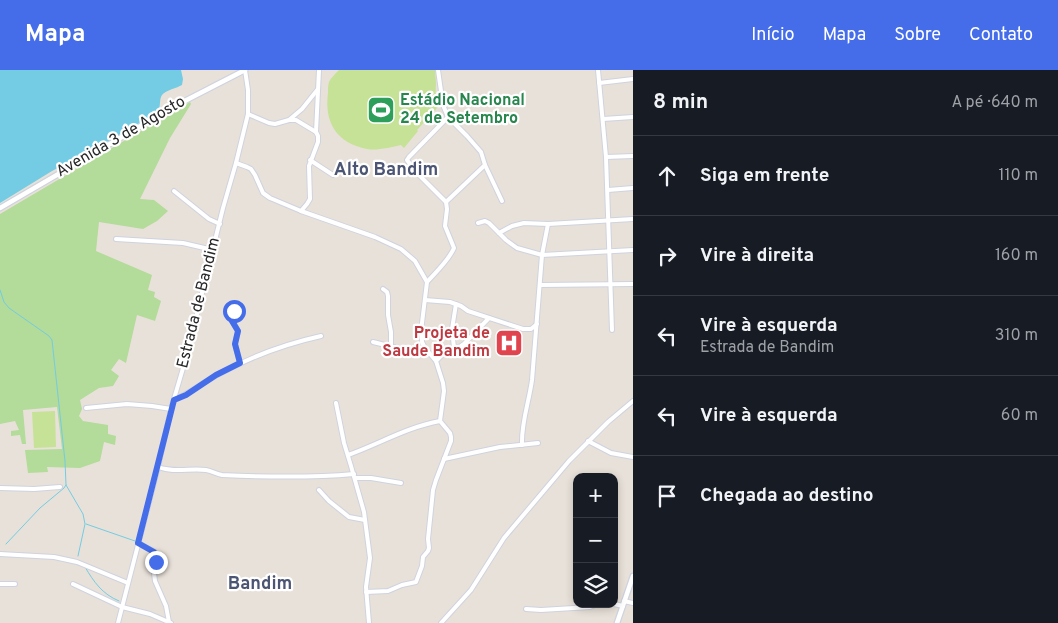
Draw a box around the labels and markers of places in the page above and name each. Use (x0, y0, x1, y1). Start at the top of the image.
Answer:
place label: Estádio Nacional 24 de Setembro (400, 91, 525, 129)
sports icon: Estádio Nacional 24 de Setembro (366, 95, 396, 125)
place label: Projeta de Saude Bandim (382, 324, 490, 362)
hospital icon: Projeta de Saude Bandim (494, 328, 524, 358)

